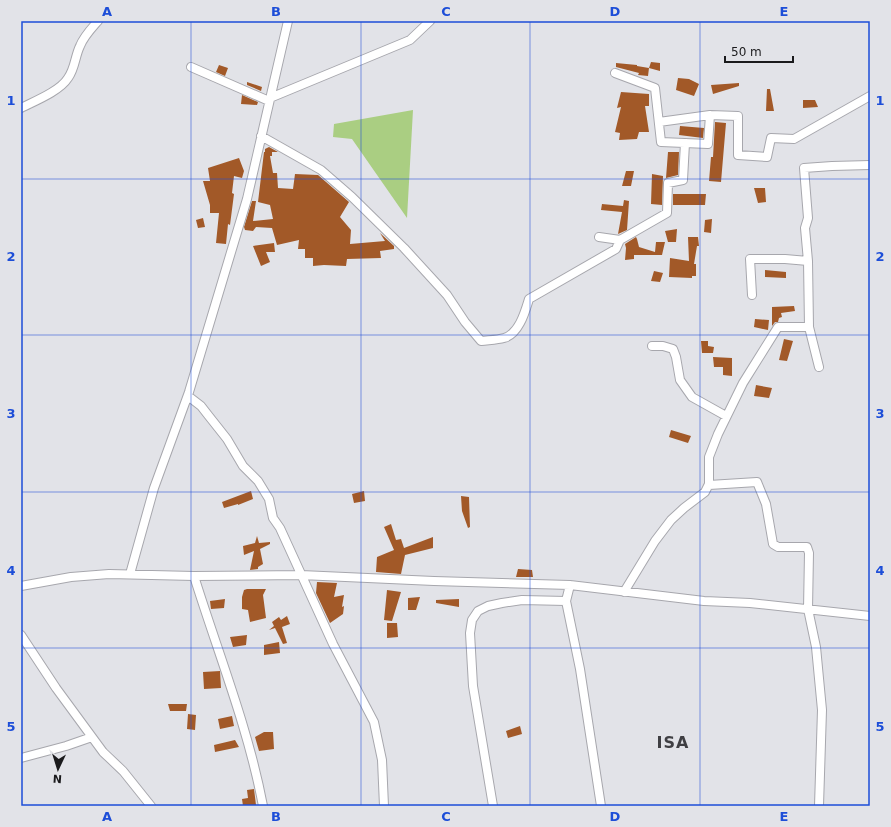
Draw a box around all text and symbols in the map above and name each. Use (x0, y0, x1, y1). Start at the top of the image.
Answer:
text: A (102, 4, 112, 19)
text: B (271, 4, 281, 19)
text: C (441, 4, 451, 19)
text: D (610, 4, 621, 19)
text: E (780, 4, 788, 19)
scale bar (725, 38, 793, 64)
text: 50 m (731, 45, 762, 59)
text: 1 (6, 93, 16, 108)
text: 1 (875, 93, 885, 108)
text: 2 (6, 249, 16, 264)
text: 2 (875, 249, 885, 264)
text: 3 (6, 406, 16, 421)
text: 3 (875, 406, 885, 421)
text: 4 (6, 563, 16, 578)
text: 4 (875, 563, 885, 578)
text: 5 (6, 719, 16, 734)
text: 5 (875, 719, 885, 734)
district label: ISA (657, 733, 689, 752)
north arrow (38, 749, 78, 789)
text: N (52, 772, 62, 785)
text: A (102, 809, 112, 824)
text: B (271, 809, 281, 824)
text: C (441, 809, 451, 824)
text: D (610, 809, 621, 824)
text: E (780, 809, 788, 824)

